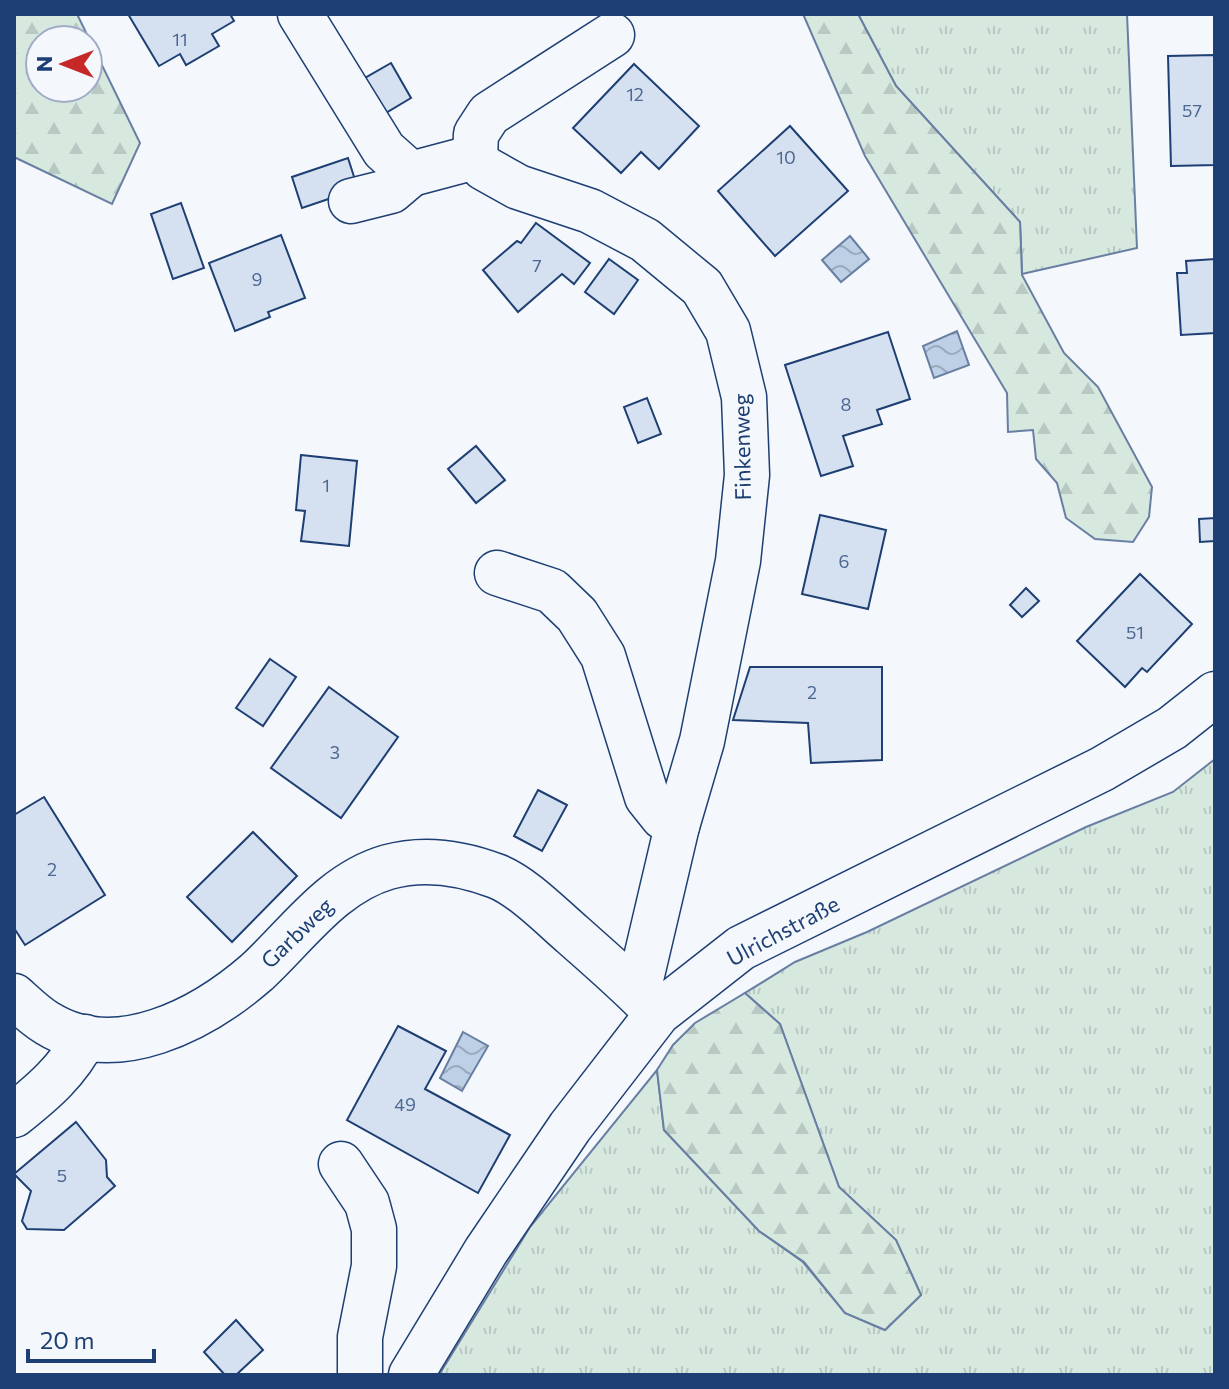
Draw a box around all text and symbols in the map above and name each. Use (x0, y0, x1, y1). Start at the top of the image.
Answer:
north arrow (24, 24, 104, 104)
house number: 11 (172, 28, 188, 50)
text: N (30, 56, 57, 72)
house number: 12 (626, 83, 644, 105)
house number: 57 (1182, 99, 1202, 121)
house number: 10 (776, 146, 796, 168)
house number: 7 (532, 254, 542, 276)
house number: 9 (252, 268, 262, 290)
street label: Finkenweg (727, 393, 756, 501)
house number: 8 (841, 393, 852, 415)
house number: 1 (322, 474, 330, 496)
house number: 6 (839, 550, 849, 572)
house number: 51 (1126, 621, 1144, 643)
house number: 2 (807, 681, 817, 703)
house number: 3 (330, 741, 340, 763)
house number: 2 (47, 858, 57, 880)
street label: Ulrichstraße (722, 890, 844, 971)
street label: Garbweg (255, 892, 338, 974)
house number: 49 (394, 1093, 416, 1115)
house number: 5 (57, 1164, 67, 1186)
scale bar (28, 1313, 154, 1363)
text: 20 m (40, 1325, 94, 1354)

